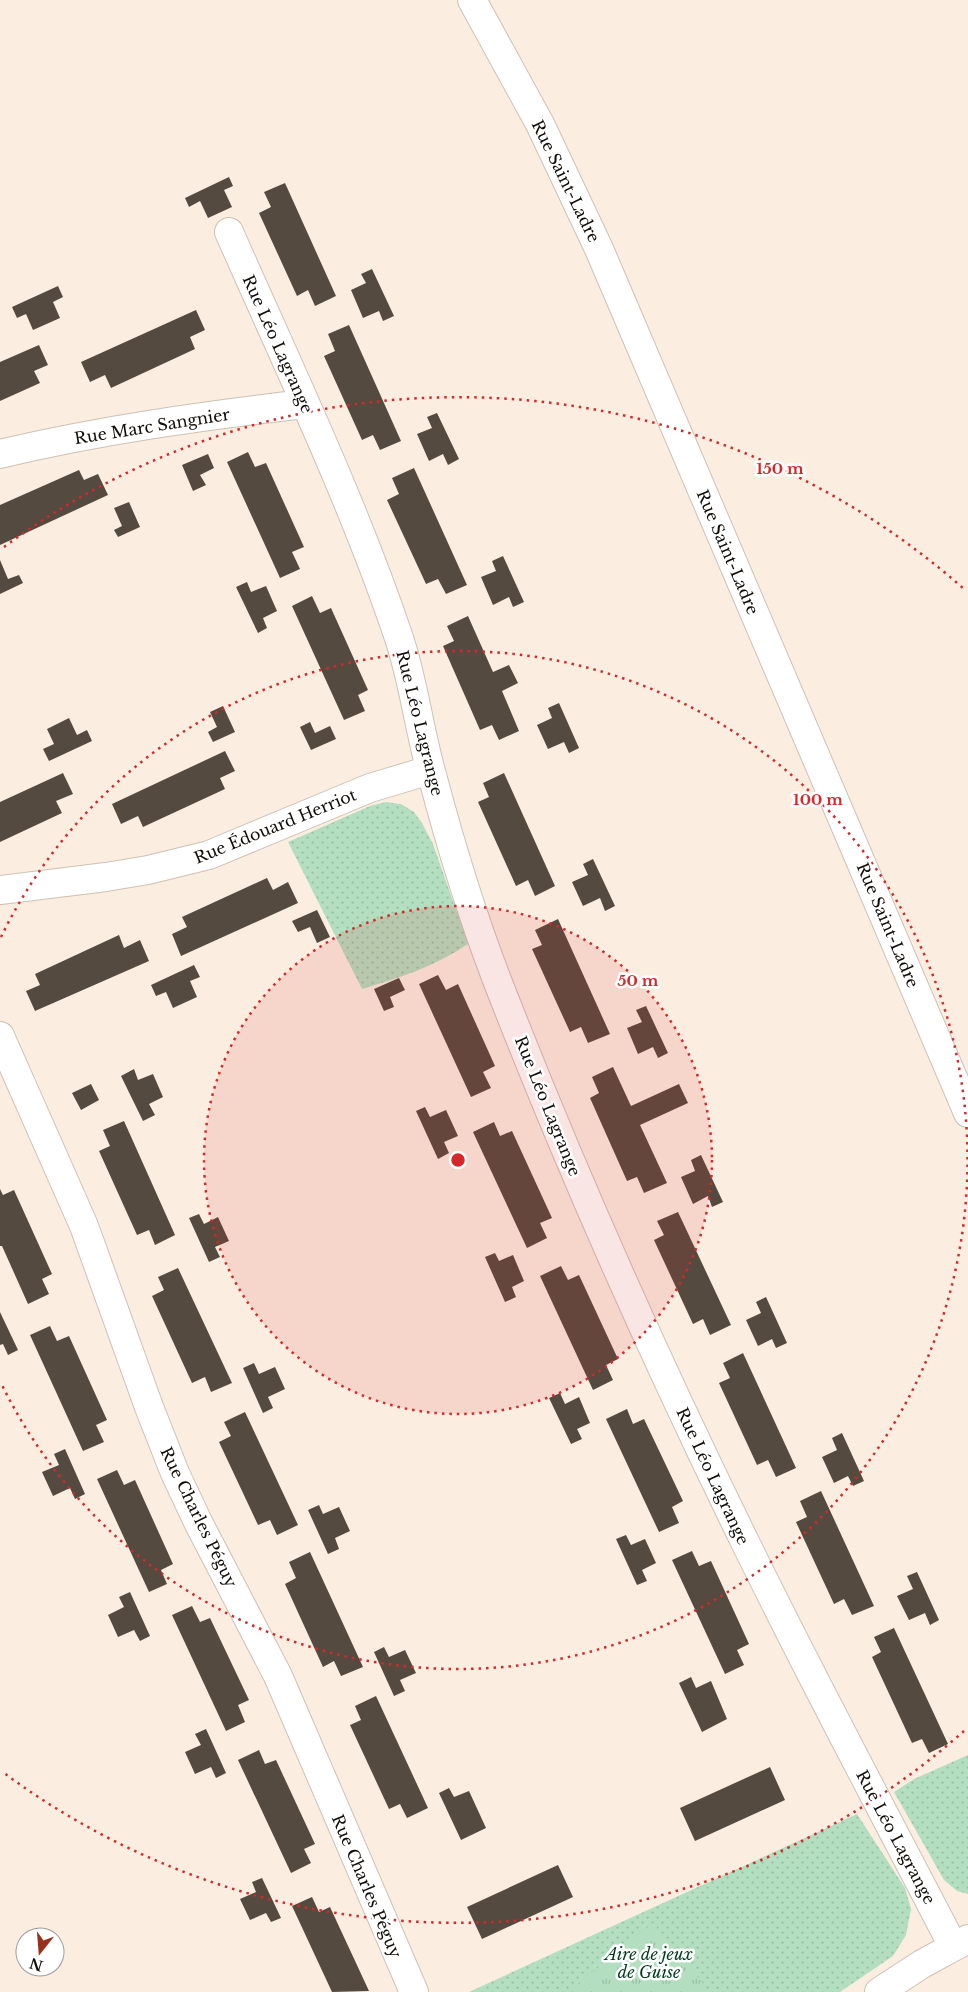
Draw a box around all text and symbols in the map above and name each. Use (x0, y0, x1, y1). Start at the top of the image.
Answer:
street label: Rue Saint-Ladre (528, 116, 604, 246)
street label: Rue Léo Lagrange (239, 272, 317, 416)
street label: Rue Marc Sangnier (73, 404, 232, 448)
text: 150 m (756, 459, 804, 478)
street label: Rue Saint-Ladre (693, 486, 763, 618)
street label: Rue Léo Lagrange (392, 648, 448, 798)
street label: Rue Édouard Herriot (191, 784, 359, 868)
text: 100 m (793, 790, 843, 809)
street label: Rue Saint-Ladre (853, 859, 923, 991)
text: 50 m (618, 971, 659, 990)
street label: Rue Léo Lagrange (511, 1033, 585, 1179)
centre of rings (449, 1151, 467, 1169)
street label: Rue Léo Lagrange (672, 1404, 754, 1548)
street label: Rue Charles Péguy (156, 1443, 242, 1591)
street label: Rue Léo Lagrange (852, 1766, 940, 1908)
street label: Rue Charles Péguy (328, 1811, 407, 1961)
north arrow (15, 1927, 65, 1977)
park label: Aire de jeux de Guise (603, 1944, 693, 1982)
text: N (27, 1954, 45, 1975)

